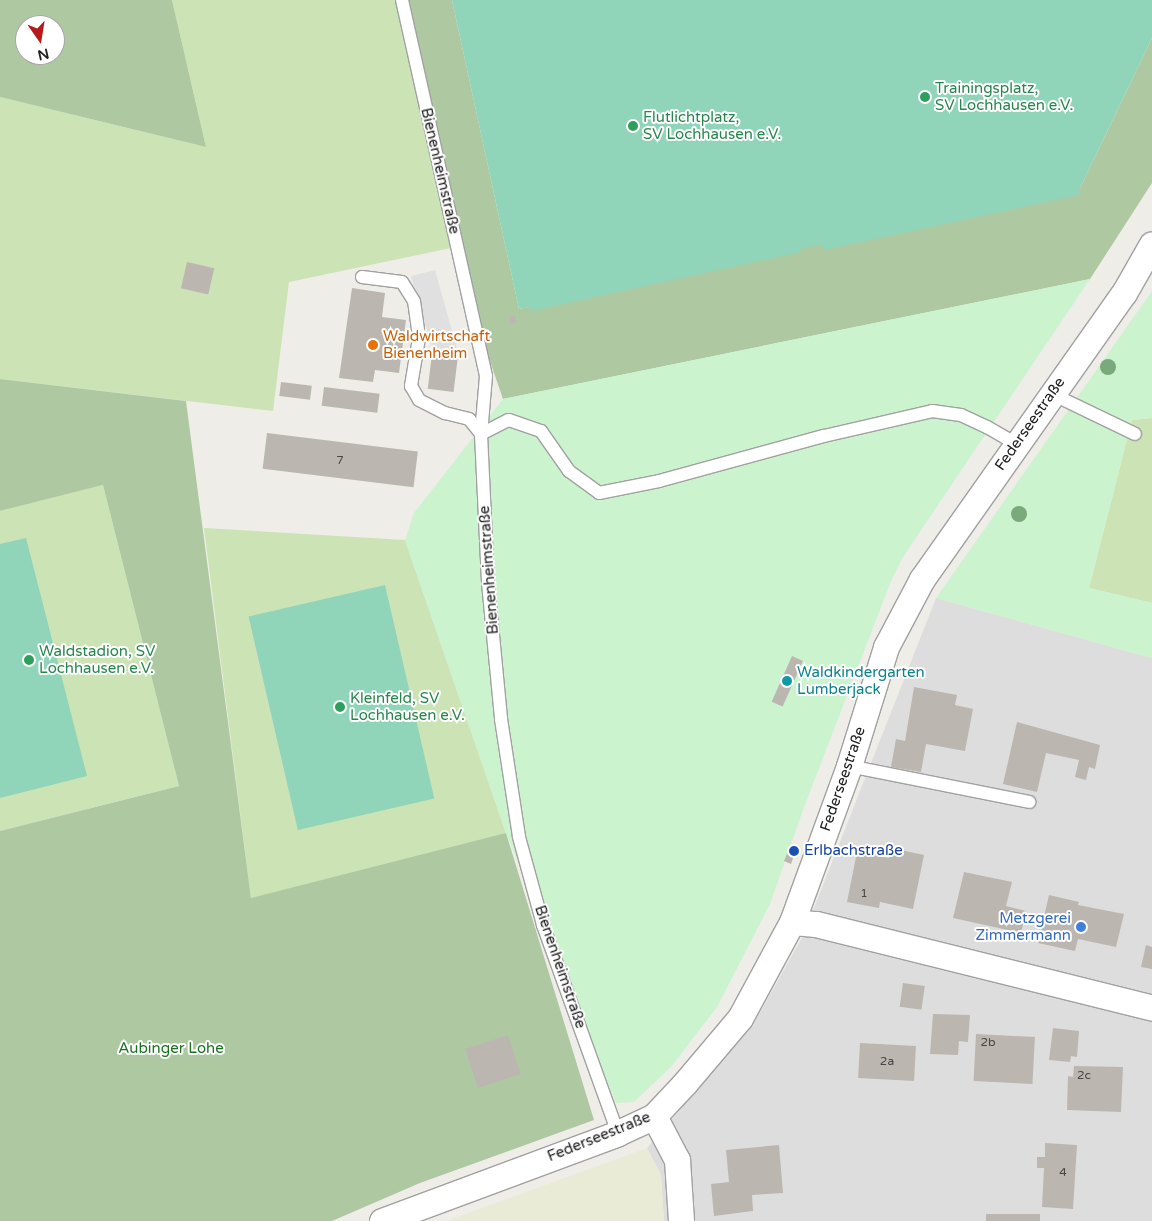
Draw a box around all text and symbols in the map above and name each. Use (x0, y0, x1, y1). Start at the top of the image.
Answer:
north arrow (15, 15, 65, 65)
text: N (36, 45, 51, 64)
place label: Trainingsplatz, SV Lochhausen e.V. (935, 79, 1073, 114)
marker: Trainingsplatz, SV Lochhausen e.V. (919, 91, 931, 103)
street label: Bienenheimstraße (417, 106, 463, 236)
place label: Flutlichtplatz, SV Lochhausen e.V. (643, 108, 781, 143)
marker: Flutlichtplatz, SV Lochhausen e.V. (627, 120, 639, 132)
place label: Waldwirtschaft Bienenheim (383, 327, 490, 362)
marker: Waldwirtschaft Bienenheim (367, 339, 379, 351)
street label: Federseestraße (991, 374, 1069, 474)
house number: 7 (336, 454, 344, 468)
street label: Bienenheimstraße (476, 505, 502, 635)
place label: Waldstadion, SV Lochhausen e.V. (39, 642, 155, 677)
marker: Waldstadion, SV Lochhausen e.V. (23, 654, 35, 666)
place label: Waldkindergarten Lumberjack (797, 663, 925, 698)
marker: Waldkindergarten Lumberjack (781, 675, 793, 687)
place label: Kleinfeld, SV Lochhausen e.V. (350, 689, 465, 724)
marker: Kleinfeld, SV Lochhausen e.V. (334, 701, 346, 713)
street label: Federseestraße (817, 724, 869, 834)
place label: Erlbachstraße (804, 842, 903, 860)
marker: Erlbachstraße (788, 845, 800, 857)
house number: 1 (860, 887, 868, 901)
street label: Bienenheimstraße (530, 903, 590, 1031)
place label: Metzgerei Zimmermann (975, 909, 1071, 944)
marker: Metzgerei Zimmermann (1075, 921, 1087, 933)
house number: 2b (980, 1036, 996, 1050)
park label: Aubinger Lohe (118, 1040, 224, 1058)
house number: 2a (880, 1055, 894, 1069)
house number: 2c (1077, 1069, 1091, 1083)
street label: Federseestraße (545, 1108, 653, 1166)
house number: 4 (1059, 1166, 1067, 1180)

